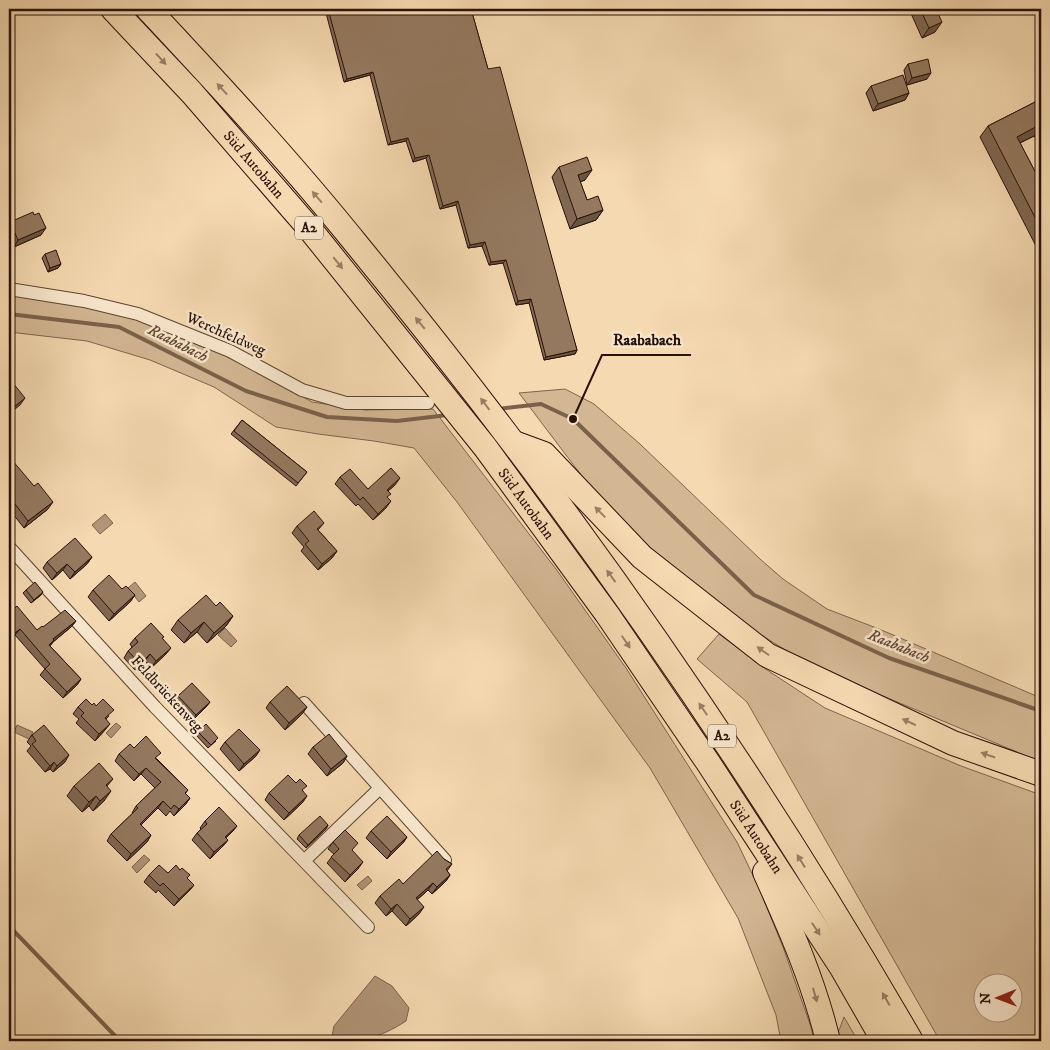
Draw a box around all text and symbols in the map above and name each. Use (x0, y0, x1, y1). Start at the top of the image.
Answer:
one-way arrow (155, 53, 167, 65)
one-way arrow (216, 84, 228, 96)
street label: Süd Autobahn (219, 127, 289, 203)
one-way arrow (311, 192, 323, 204)
road number: A2 (295, 217, 323, 240)
one-way arrow (332, 256, 343, 269)
street label: Werchfeldweg (182, 308, 269, 360)
one-way arrow (415, 316, 426, 329)
water label: Raababach (144, 319, 211, 366)
callout: Raababach (602, 324, 691, 355)
text: Raababach (613, 330, 682, 350)
one-way arrow (479, 398, 490, 411)
street label: Süd Autobahn (494, 464, 559, 543)
one-way arrow (594, 507, 606, 519)
one-way arrow (606, 569, 616, 583)
water label: Raababach (865, 624, 933, 667)
one-way arrow (621, 636, 631, 649)
one-way arrow (757, 646, 770, 656)
street label: Feldbrückenweg (127, 652, 208, 737)
one-way arrow (698, 703, 708, 716)
one-way arrow (902, 718, 917, 727)
road number: A2 (708, 724, 736, 748)
one-way arrow (980, 751, 995, 758)
street label: Süd Autobahn (726, 796, 787, 877)
one-way arrow (796, 854, 806, 867)
one-way arrow (811, 922, 821, 936)
north arrow (972, 972, 1022, 1022)
one-way arrow (812, 988, 820, 1003)
one-way arrow (882, 992, 891, 1006)
text: N (977, 992, 995, 1004)

